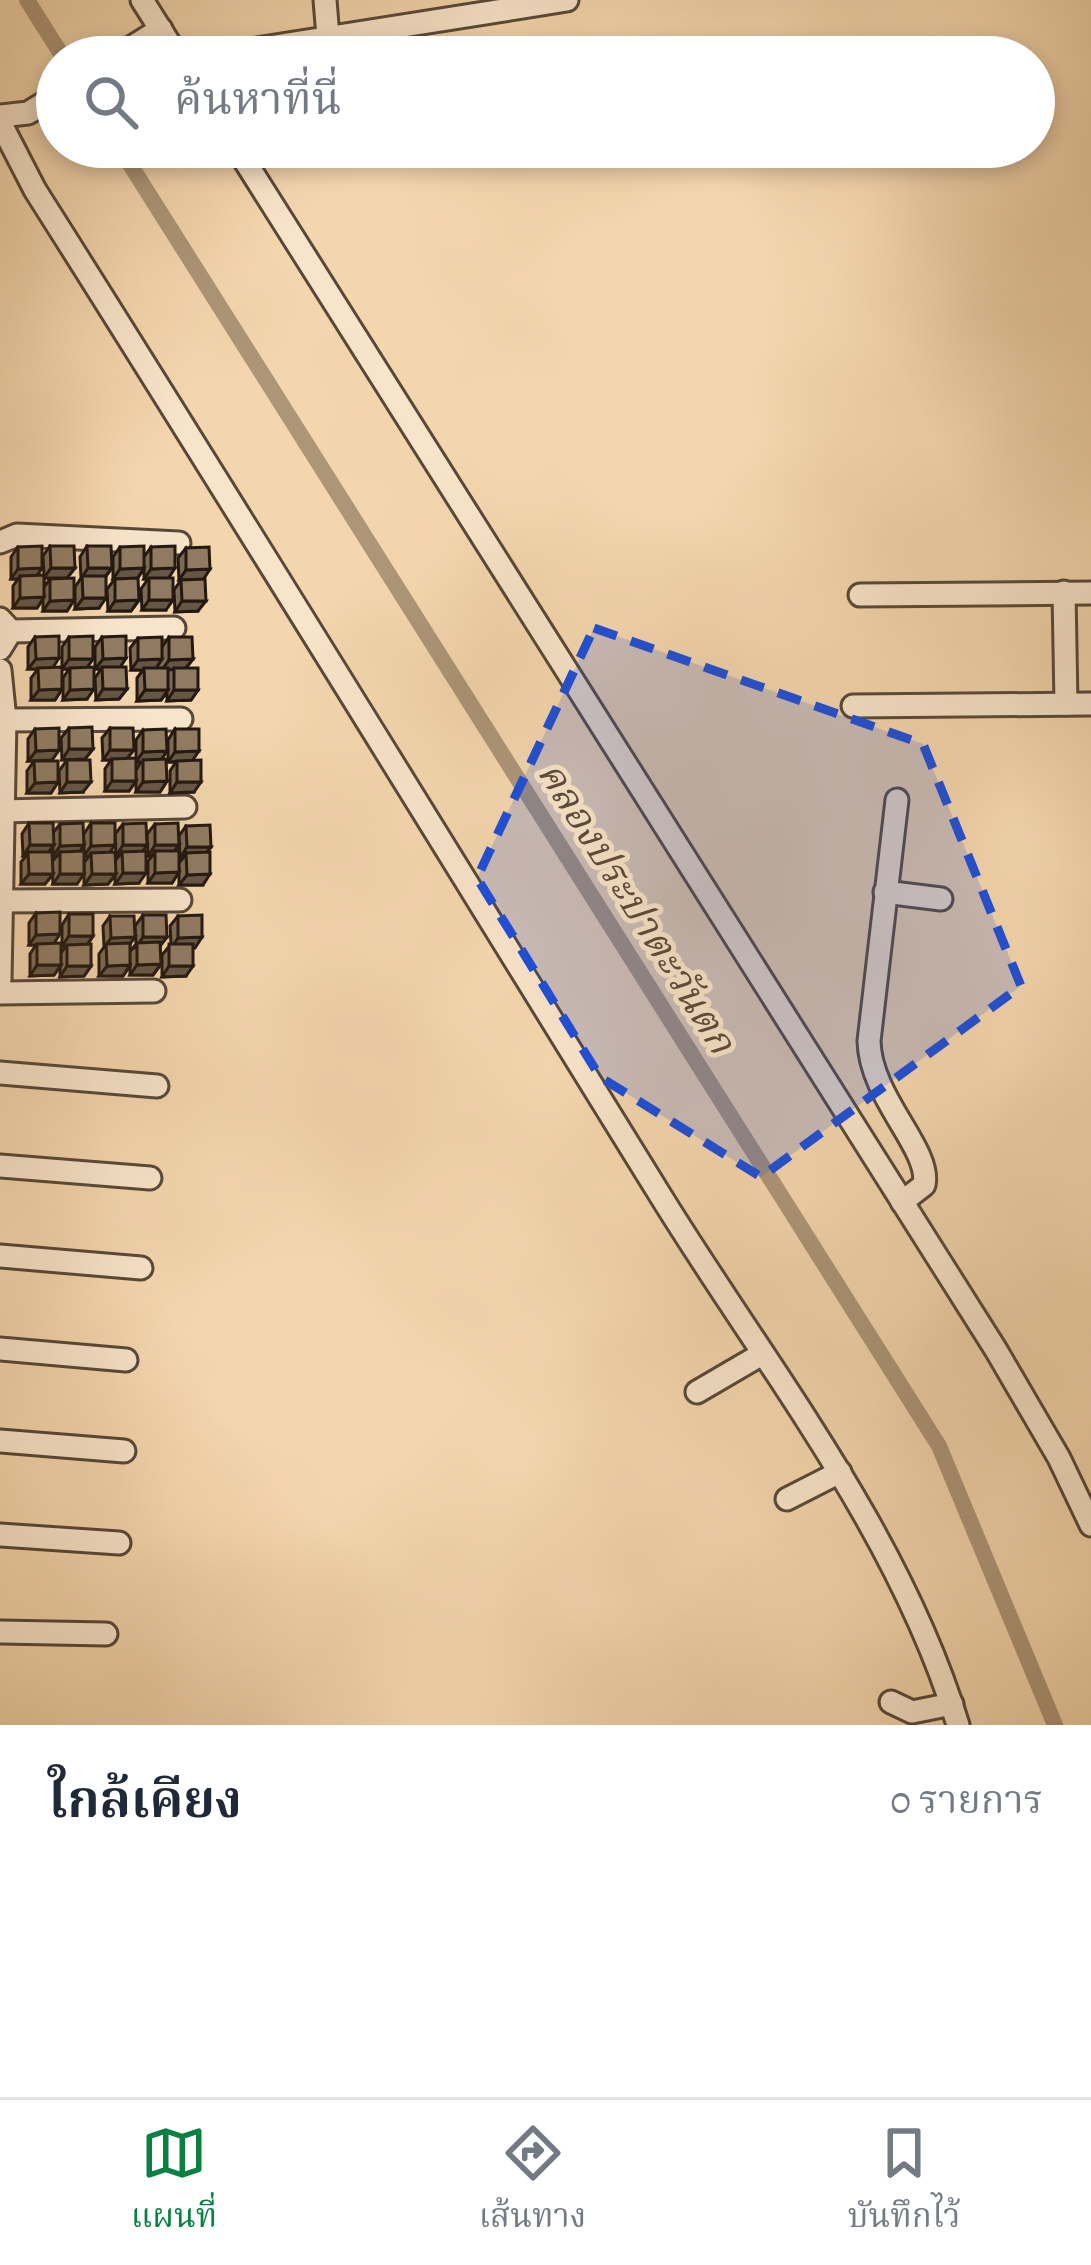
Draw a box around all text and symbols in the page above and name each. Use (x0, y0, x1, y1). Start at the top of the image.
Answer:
search box (36, 36, 1055, 168)
text: ค้นหาที่นี่ (174, 68, 342, 130)
icon: search (78, 69, 144, 135)
water label: คลองประปาตะวันตก (526, 751, 749, 1064)
text: ใกล้เคียง (48, 1765, 242, 1835)
text: 0 รายการ (890, 1773, 1043, 1826)
tab: แผนที่ (131, 2120, 217, 2245)
tab: เส้นทาง (479, 2120, 586, 2245)
tab: บันทึกไว้ (848, 2120, 960, 2245)

